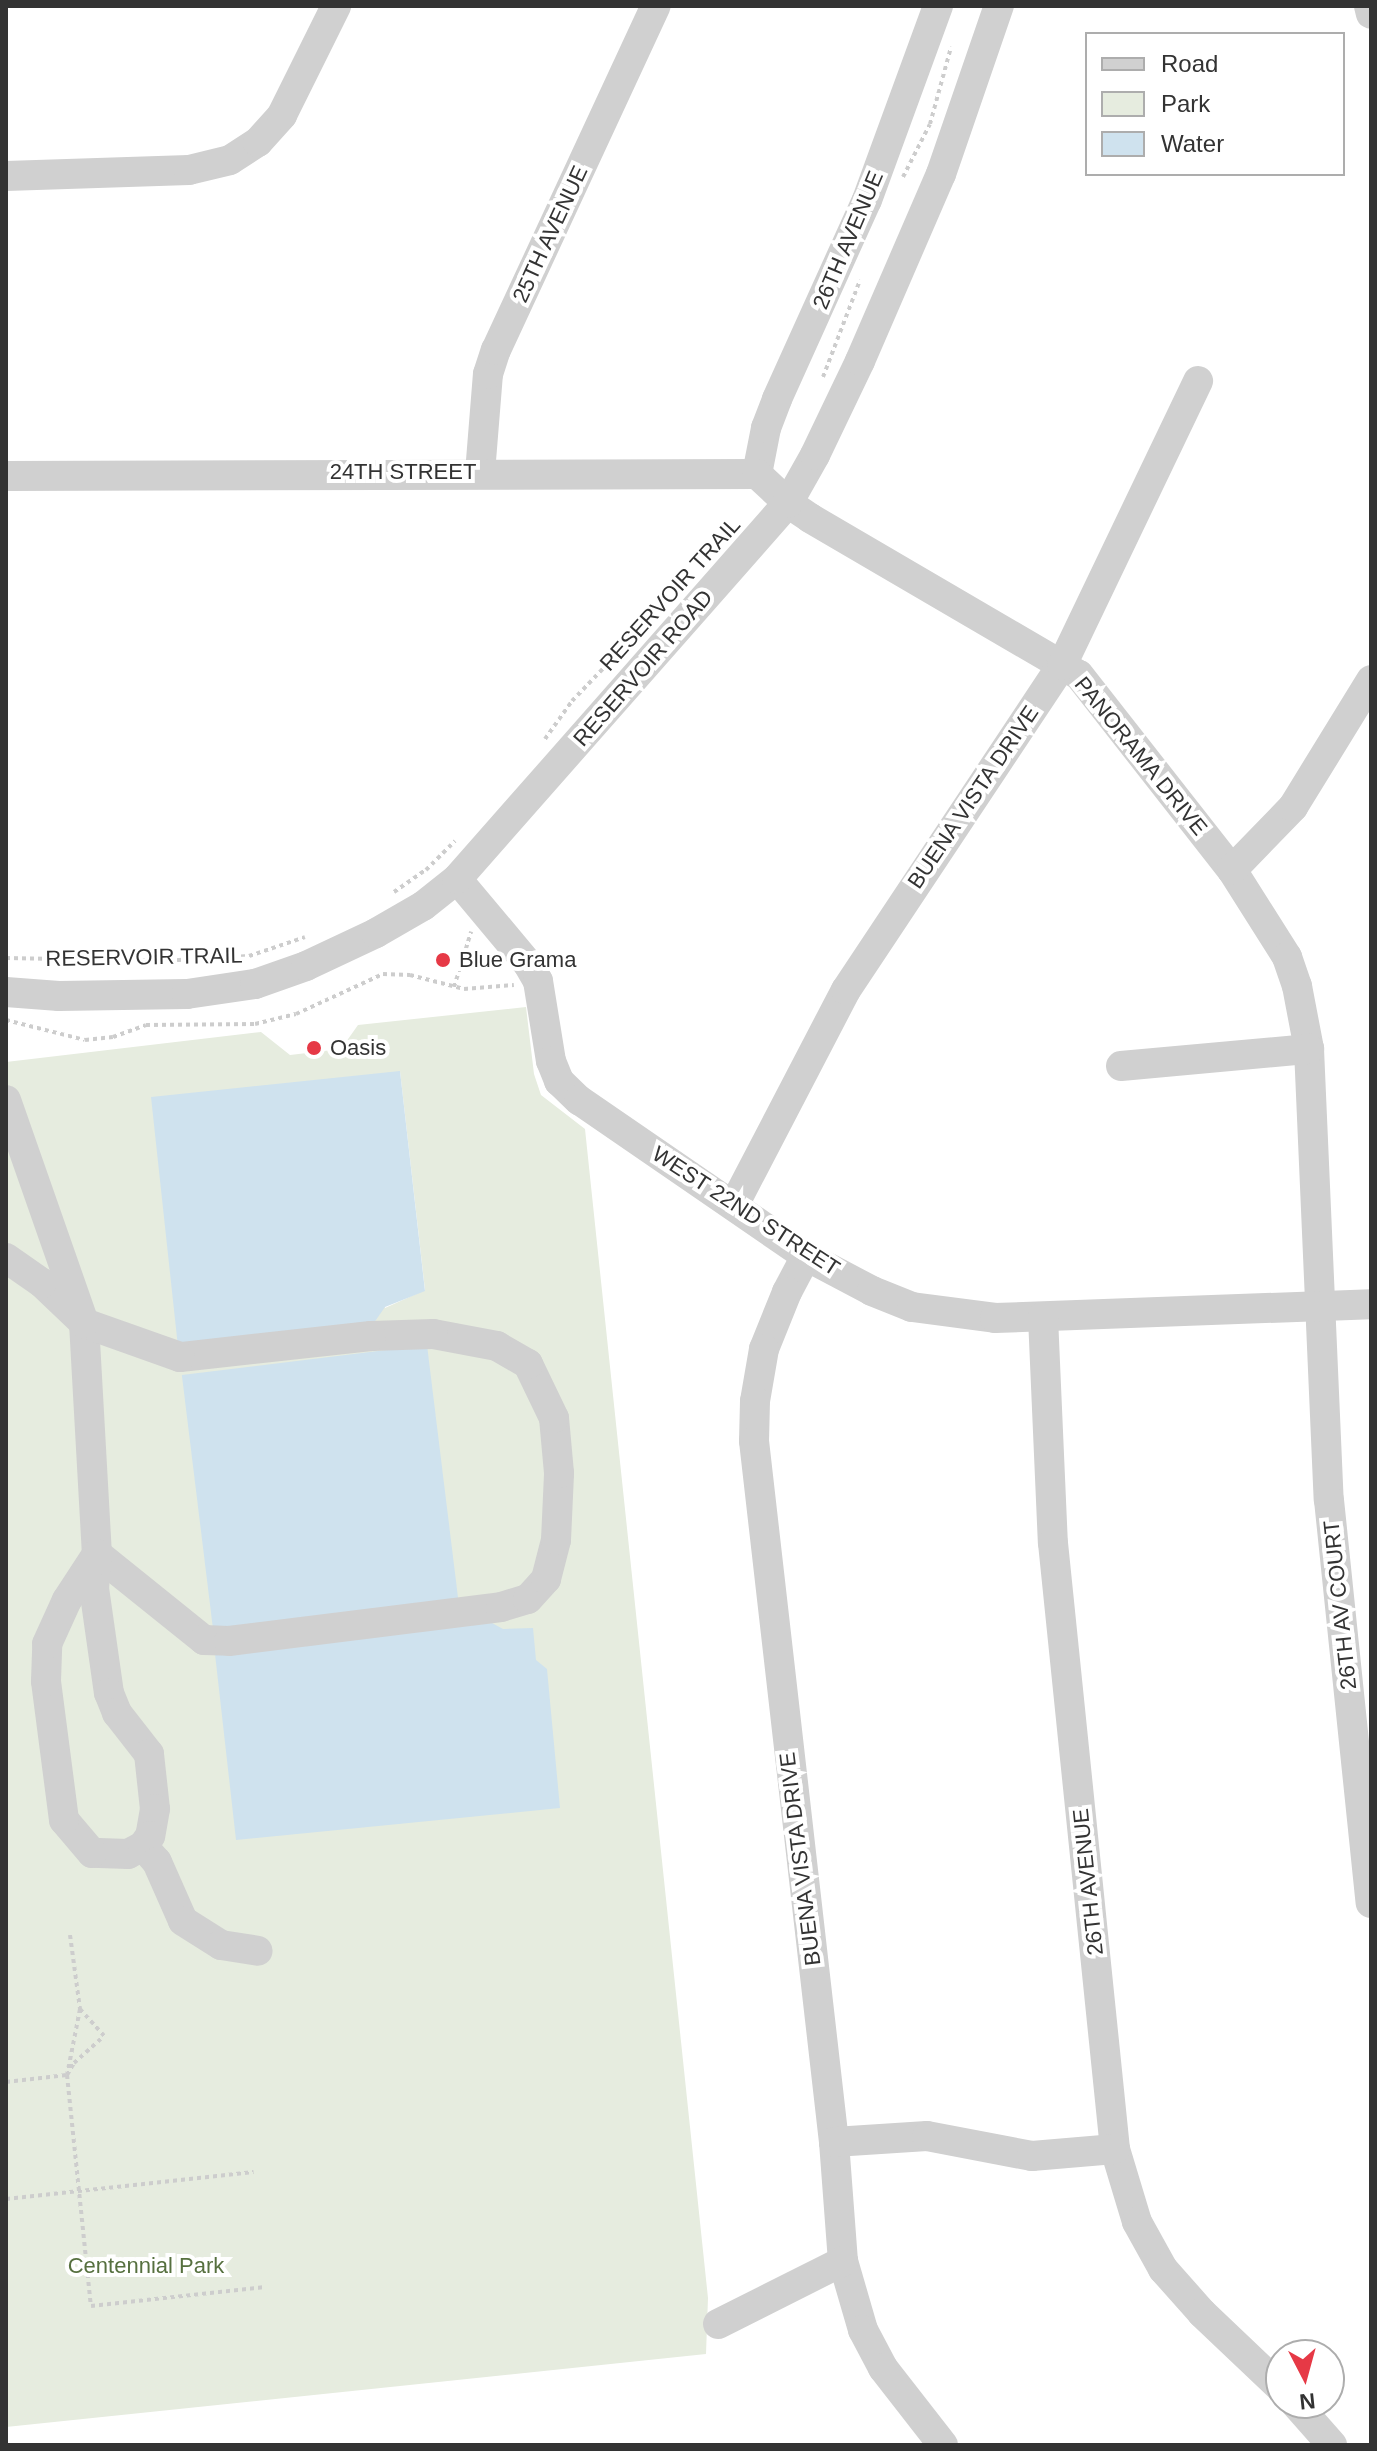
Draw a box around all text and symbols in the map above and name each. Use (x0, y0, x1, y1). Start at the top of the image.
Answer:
legend (1085, 32, 1345, 176)
text: Road (1161, 50, 1218, 77)
text: Park (1161, 90, 1210, 117)
text: Water (1161, 130, 1224, 157)
street label: 25TH AVENUE (507, 161, 593, 307)
street label: 26TH AVENUE (807, 166, 889, 314)
street label: 24TH STREET (330, 459, 476, 485)
street label: RESERVOIR TRAIL (594, 512, 746, 676)
street label: RESERVOIR ROAD (568, 584, 718, 752)
street label: PANORAMA DRIVE (1069, 671, 1213, 841)
street label: BUENA VISTA DRIVE (901, 700, 1045, 894)
street label: RESERVOIR TRAIL (45, 942, 243, 972)
place label: Blue Grama (459, 947, 576, 973)
marker: Blue Grama (434, 951, 452, 969)
place label: Oasis (330, 1035, 386, 1061)
marker: Oasis (305, 1039, 323, 1057)
street label: WEST 22ND STREET (647, 1140, 845, 1282)
street label: 26TH AV COURT (1318, 1518, 1362, 1692)
street label: BUENA VISTA DRIVE (774, 1750, 826, 1968)
street label: 26TH AVENUE (1067, 1807, 1109, 1957)
park label: Centennial Park (68, 2253, 224, 2279)
north arrow (1265, 2339, 1345, 2419)
text: N (1298, 2388, 1317, 2415)

